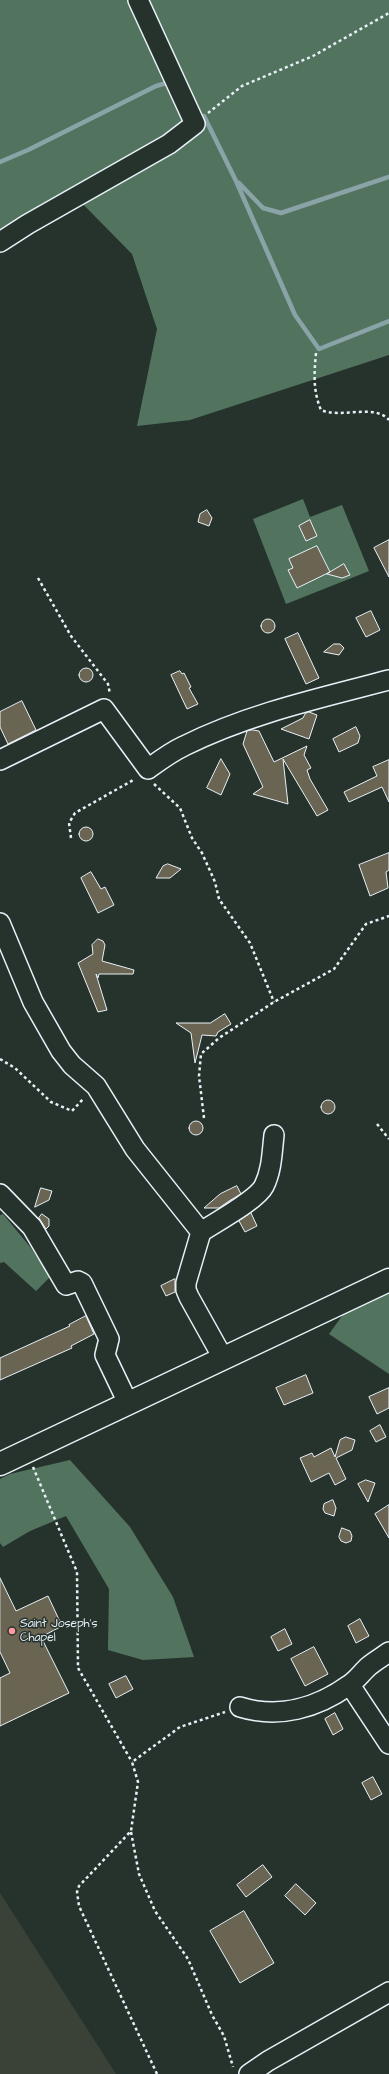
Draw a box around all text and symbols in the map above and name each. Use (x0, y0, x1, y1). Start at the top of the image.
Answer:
place label: Saint Joseph's Chapel (20, 1617, 97, 1645)
marker: Saint Joseph's Chapel (7, 1626, 17, 1636)

